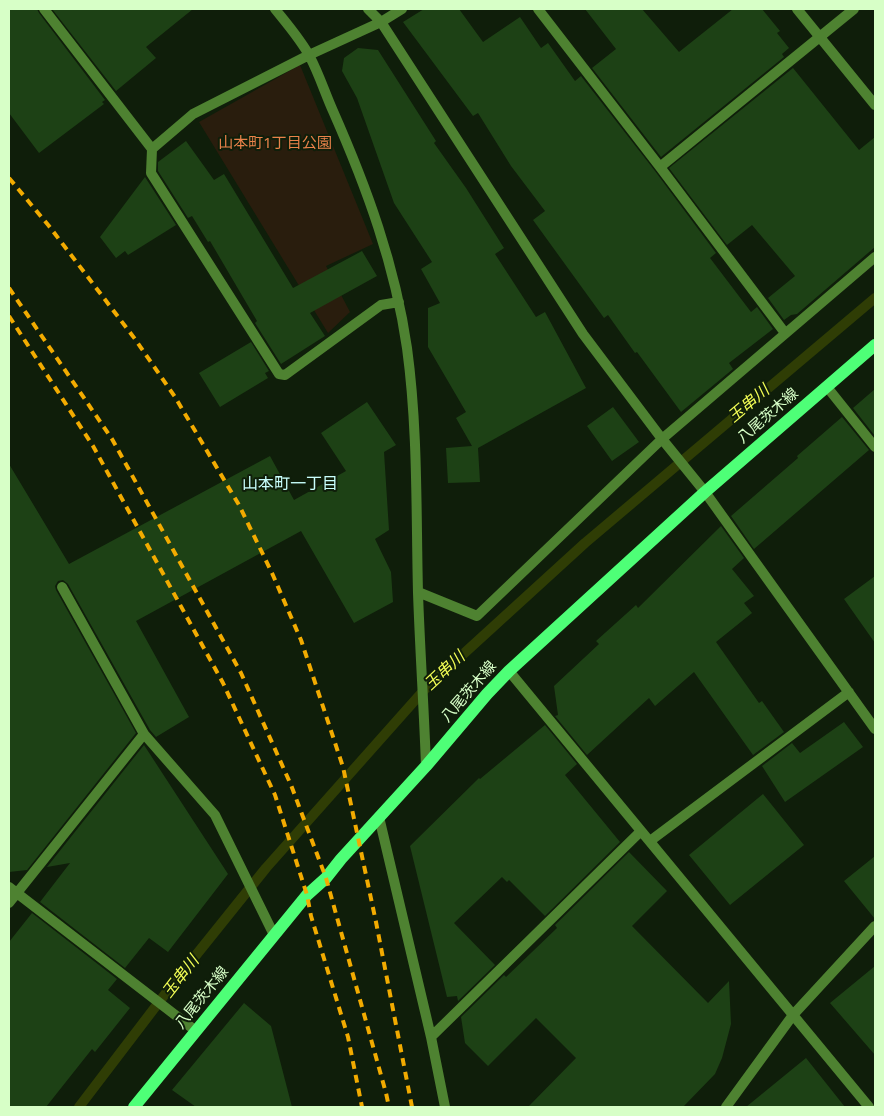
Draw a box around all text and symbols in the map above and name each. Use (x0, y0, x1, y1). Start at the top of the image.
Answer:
park label: 山本町1丁目公園 (218, 135, 332, 153)
water label: 玉串川 (724, 381, 774, 427)
street label: 八尾茨木線 (734, 385, 802, 447)
district label: 山本町一丁目 (242, 474, 338, 494)
water label: 玉串川 (421, 648, 469, 694)
street label: 八尾茨木線 (438, 658, 500, 726)
water label: 玉串川 (159, 952, 203, 1002)
street label: 八尾茨木線 (171, 963, 233, 1033)

